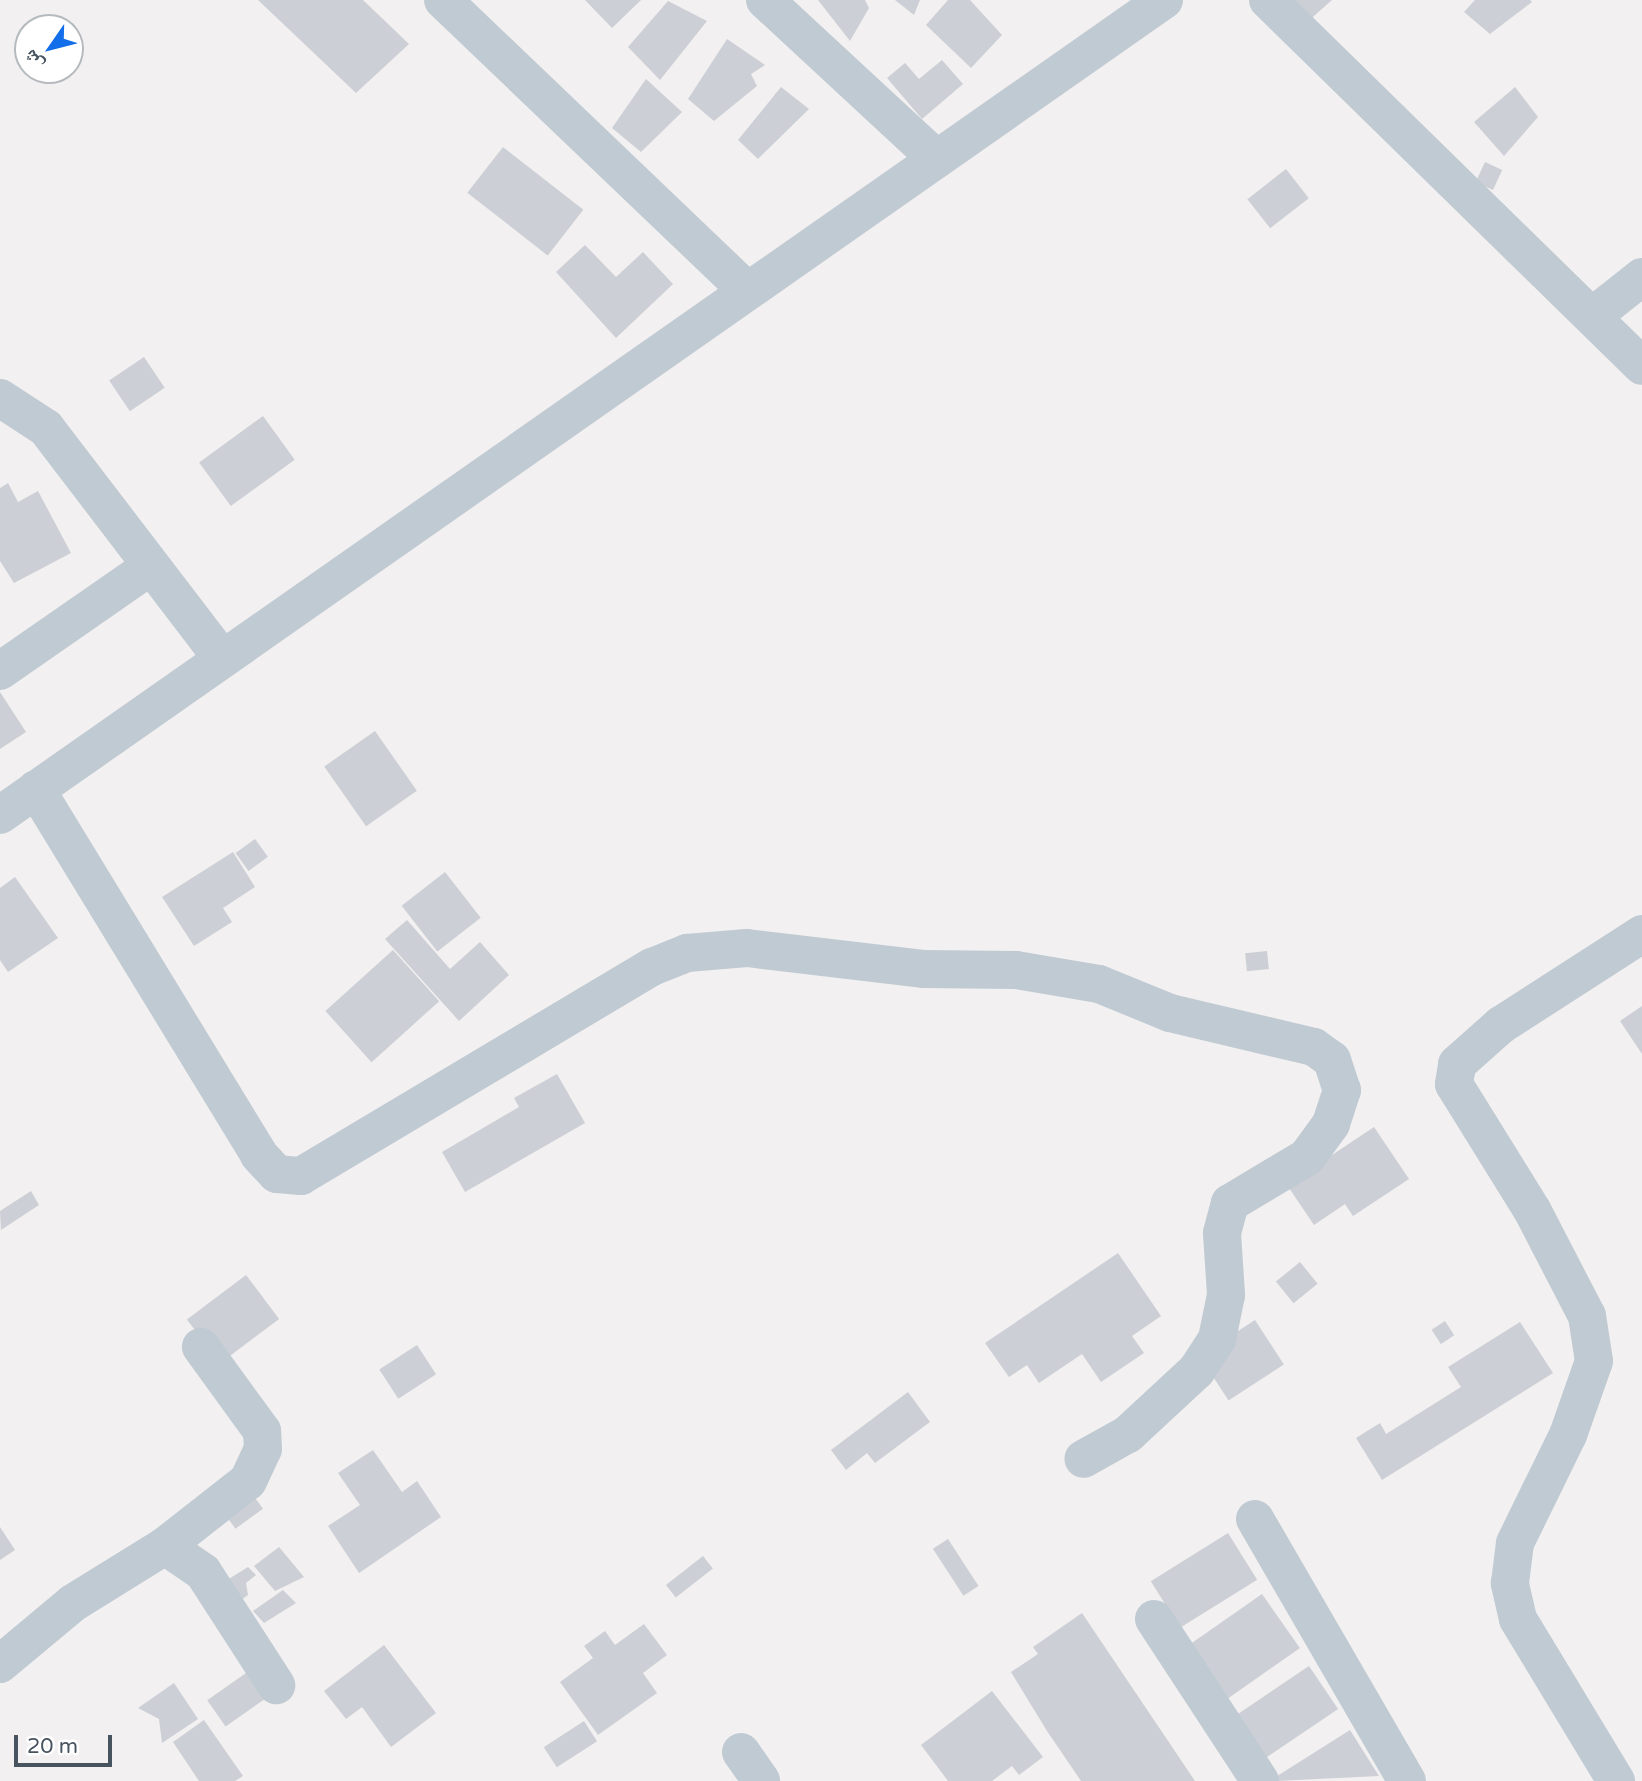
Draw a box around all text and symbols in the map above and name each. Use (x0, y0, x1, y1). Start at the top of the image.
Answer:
north arrow (14, 14, 84, 84)
text: ش (19, 45, 48, 74)
scale bar (18, 1722, 116, 1766)
text: 20 m (27, 1734, 78, 1759)

